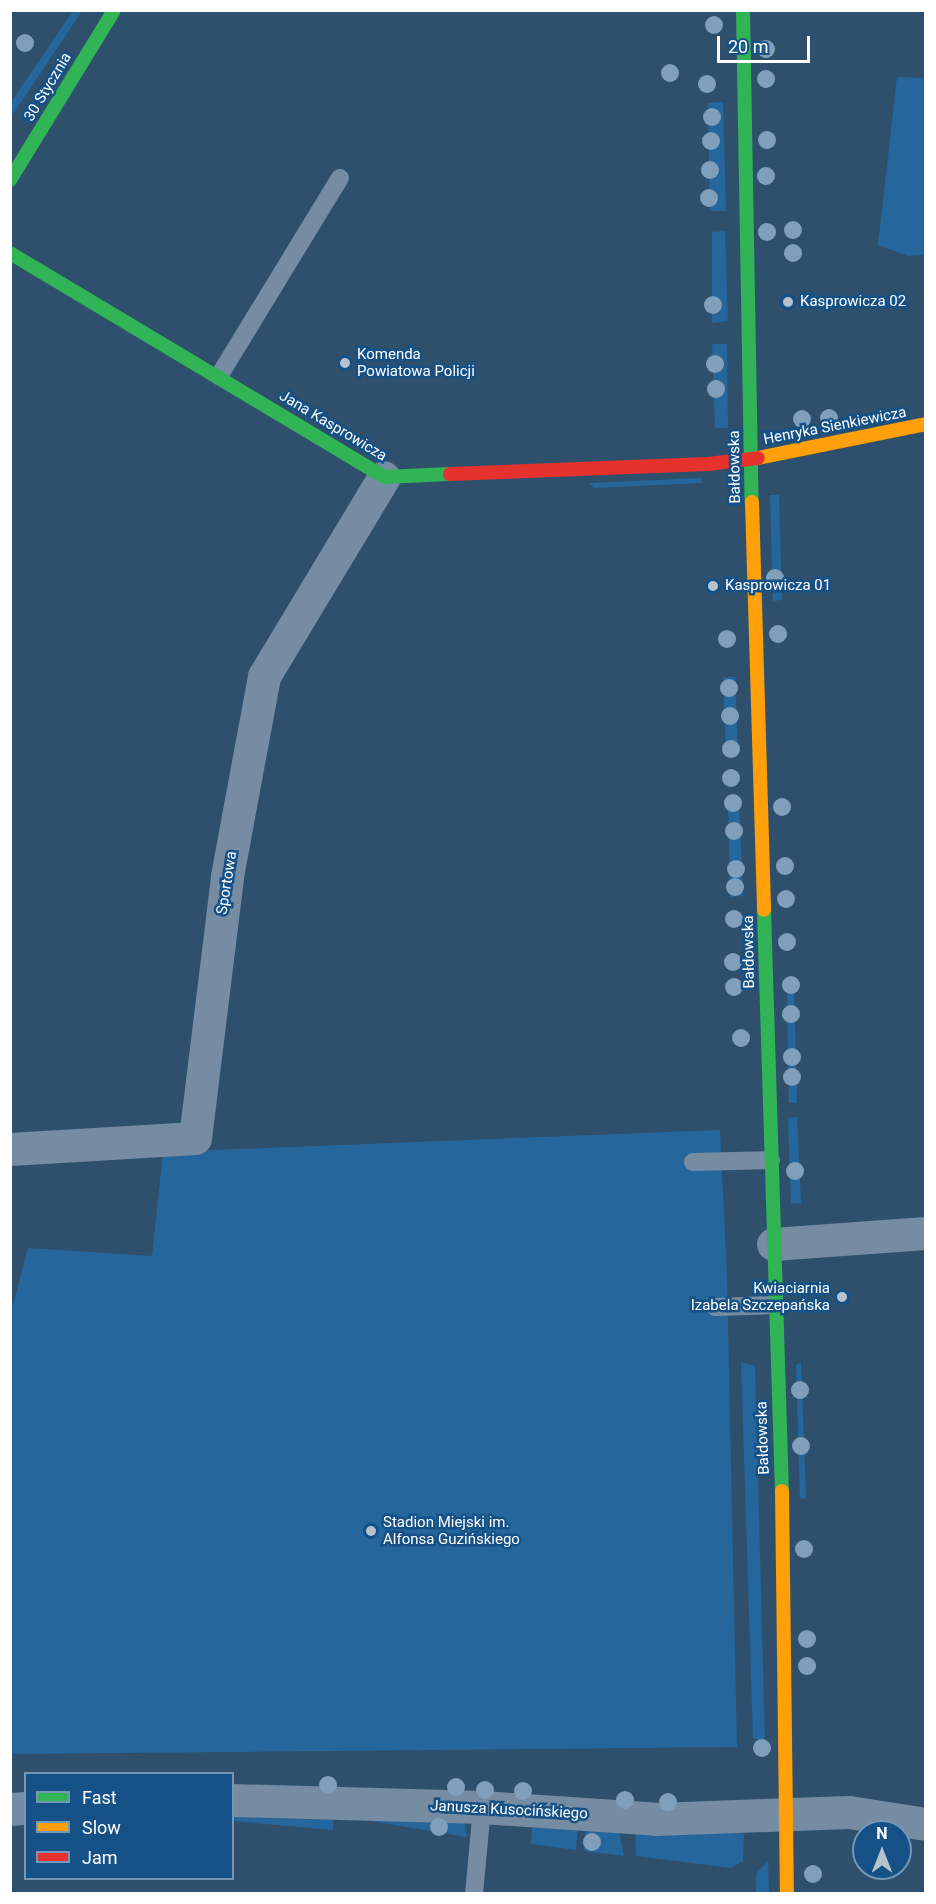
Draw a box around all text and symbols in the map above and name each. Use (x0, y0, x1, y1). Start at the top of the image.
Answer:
scale bar (720, 24, 813, 62)
text: 20 m (728, 36, 768, 57)
street label: 30 Stycznia (21, 49, 75, 125)
place label: Kasprowicza 02 (800, 293, 906, 311)
marker: Kasprowicza 02 (781, 295, 795, 309)
place label: Komenda Powiatowa Policji (357, 345, 475, 380)
marker: Komenda Powiatowa Policji (338, 356, 352, 370)
street label: Jana Kasprowicza (276, 387, 390, 465)
street label: Henryka Sienkiewicza (762, 403, 908, 449)
street label: Bałdowska (725, 430, 745, 504)
place label: Kasprowicza 01 (725, 577, 831, 595)
marker: Kasprowicza 01 (706, 579, 720, 593)
street label: Sportowa (213, 850, 241, 916)
street label: Bałdowska (739, 915, 759, 989)
place label: Kwiaciarnia Izabela Szczepańska (691, 1279, 830, 1314)
marker: Kwiaciarnia Izabela Szczepańska (835, 1290, 849, 1304)
street label: Bałdowska (753, 1401, 773, 1475)
place label: Stadion Miejski im. Alfonsa Guzińskiego (383, 1513, 520, 1548)
marker: Stadion Miejski im. Alfonsa Guzińskiego (364, 1524, 378, 1538)
legend (24, 1772, 234, 1880)
text: Fast (82, 1787, 117, 1808)
street label: Janusza Kusocińskiego (430, 1797, 588, 1823)
text: Slow (82, 1817, 121, 1838)
north arrow (852, 1820, 912, 1880)
text: N (876, 1824, 888, 1843)
text: Jam (82, 1847, 118, 1868)

